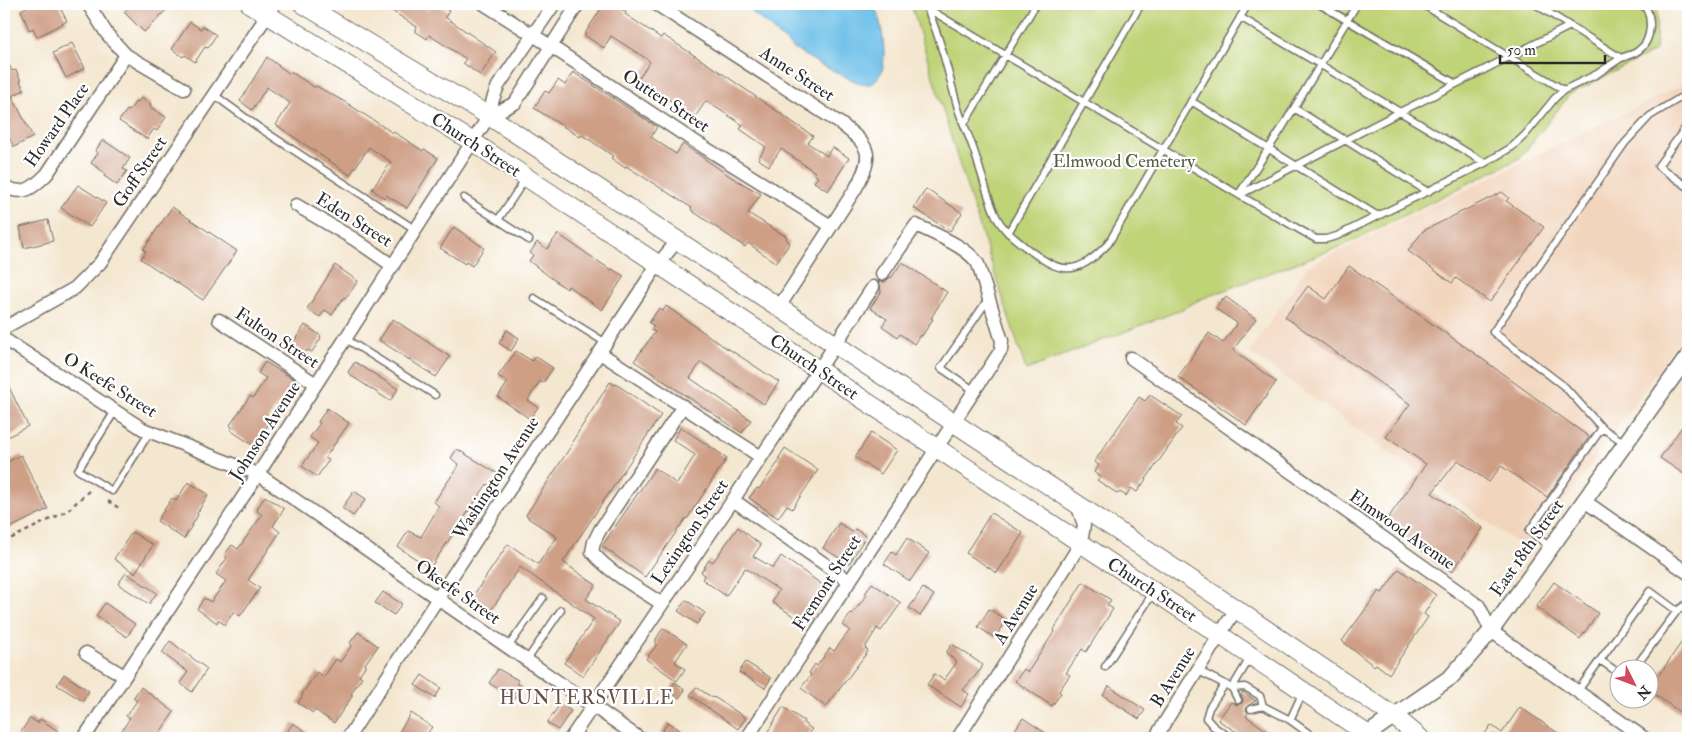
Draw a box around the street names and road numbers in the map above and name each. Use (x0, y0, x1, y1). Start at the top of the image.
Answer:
street label: Anne Street (754, 41, 839, 107)
street label: Outten Street (618, 64, 714, 138)
street label: Howard Place (19, 78, 95, 172)
street label: Church Street (427, 107, 525, 183)
street label: Goff Street (108, 132, 172, 212)
street label: Eden Street (312, 188, 397, 253)
street label: Fulton Street (231, 302, 323, 374)
street label: Church Street (765, 329, 863, 405)
street label: O Keefe Street (59, 347, 161, 423)
street label: Johnson Avenue (224, 376, 306, 486)
street label: Washington Avenue (447, 412, 545, 545)
street label: Lexington Street (646, 475, 734, 589)
street label: Elmwood Avenue (1344, 485, 1460, 575)
street label: East 18th Street (1485, 495, 1569, 601)
street label: Fremont Street (787, 531, 867, 635)
street label: Church Street (1103, 552, 1201, 628)
street label: Okeefe Street (411, 554, 505, 630)
street label: A Avenue (988, 579, 1044, 649)
street label: B Avenue (1145, 642, 1201, 712)

